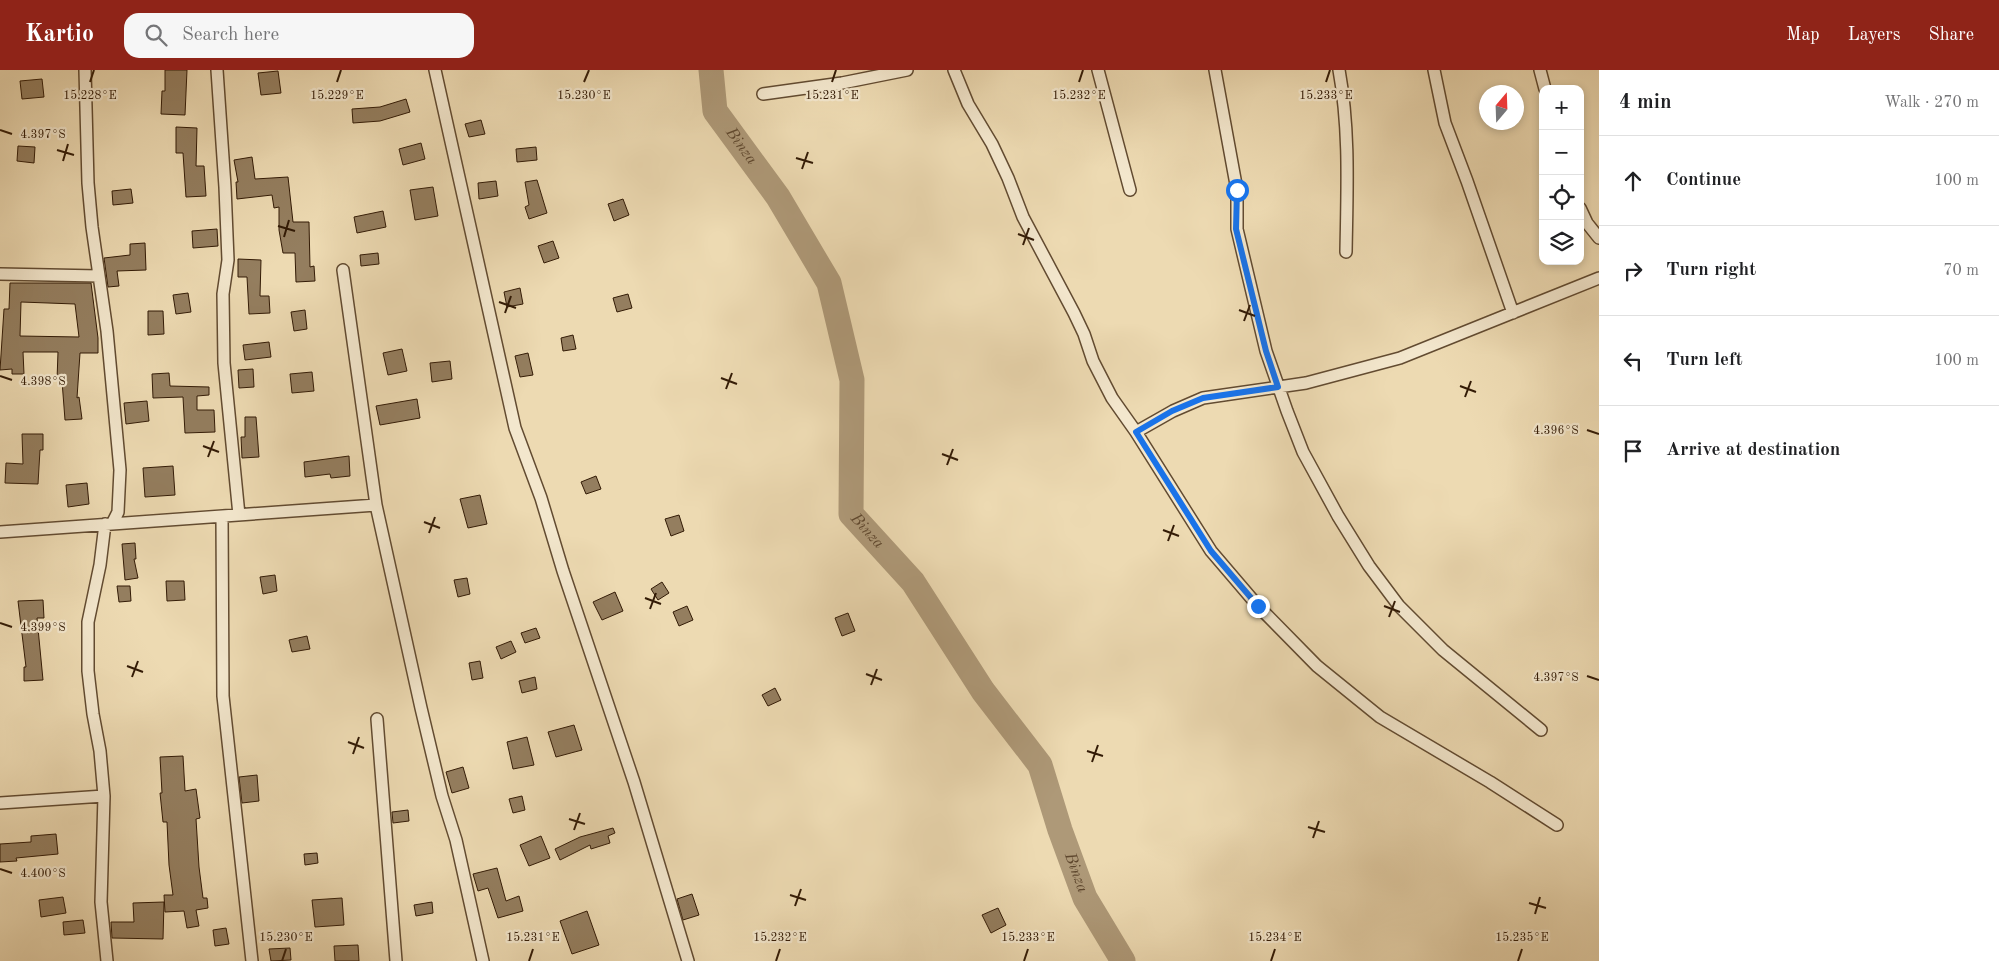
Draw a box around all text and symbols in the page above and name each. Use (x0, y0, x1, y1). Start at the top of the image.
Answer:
search box (124, 13, 474, 58)
icon: search (142, 21, 170, 49)
text: Kartio (25, 23, 94, 47)
text: Search here (182, 26, 279, 45)
text: Map (1786, 26, 1820, 44)
text: Layers (1848, 26, 1900, 44)
text: Share (1928, 26, 1974, 44)
north arrow (1479, 85, 1524, 130)
map controls (1539, 85, 1584, 265)
button: + (1539, 85, 1584, 130)
text: 15.228°E (63, 89, 117, 102)
text: 15.229°E (310, 89, 364, 102)
text: 15.230°E (557, 89, 611, 102)
text: 15.231°E (805, 89, 859, 102)
text: 15.232°E (1052, 89, 1106, 102)
text: 15.233°E (1299, 89, 1353, 102)
text: 4 min (1619, 92, 1672, 113)
text: Walk · 270 m (1884, 95, 1979, 111)
water label: Binza (722, 124, 760, 168)
text: 4.397°S (20, 129, 66, 141)
button: − (1539, 130, 1584, 175)
icon: ahead (1619, 167, 1647, 195)
text: Continue (1666, 171, 1741, 190)
text: 100 m (1934, 173, 1979, 189)
button: locate (1539, 175, 1584, 220)
route start (1226, 179, 1249, 202)
button: layers (1539, 220, 1584, 265)
icon: right (1619, 257, 1647, 285)
text: Turn right (1666, 261, 1756, 280)
text: 70 m (1943, 263, 1979, 279)
icon: left (1619, 347, 1647, 375)
text: Turn left (1666, 351, 1743, 370)
text: 100 m (1934, 353, 1979, 369)
text: 4.398°S (20, 376, 66, 388)
text: 4.396°S (1533, 425, 1579, 437)
icon: arrive (1619, 437, 1647, 465)
text: Arrive at destination (1666, 441, 1840, 460)
water label: Binza (846, 510, 887, 552)
route end (1247, 595, 1270, 618)
text: 4.399°S (20, 622, 66, 634)
text: 4.397°S (1533, 672, 1579, 684)
water label: Binza (1061, 850, 1090, 895)
text: 4.400°S (20, 868, 66, 880)
text: 15.230°E (259, 931, 313, 944)
text: 15.231°E (506, 931, 560, 944)
text: 15.232°E (753, 931, 807, 944)
text: 15.233°E (1001, 931, 1055, 944)
text: 15.234°E (1248, 931, 1302, 944)
text: 15.235°E (1495, 931, 1549, 944)

